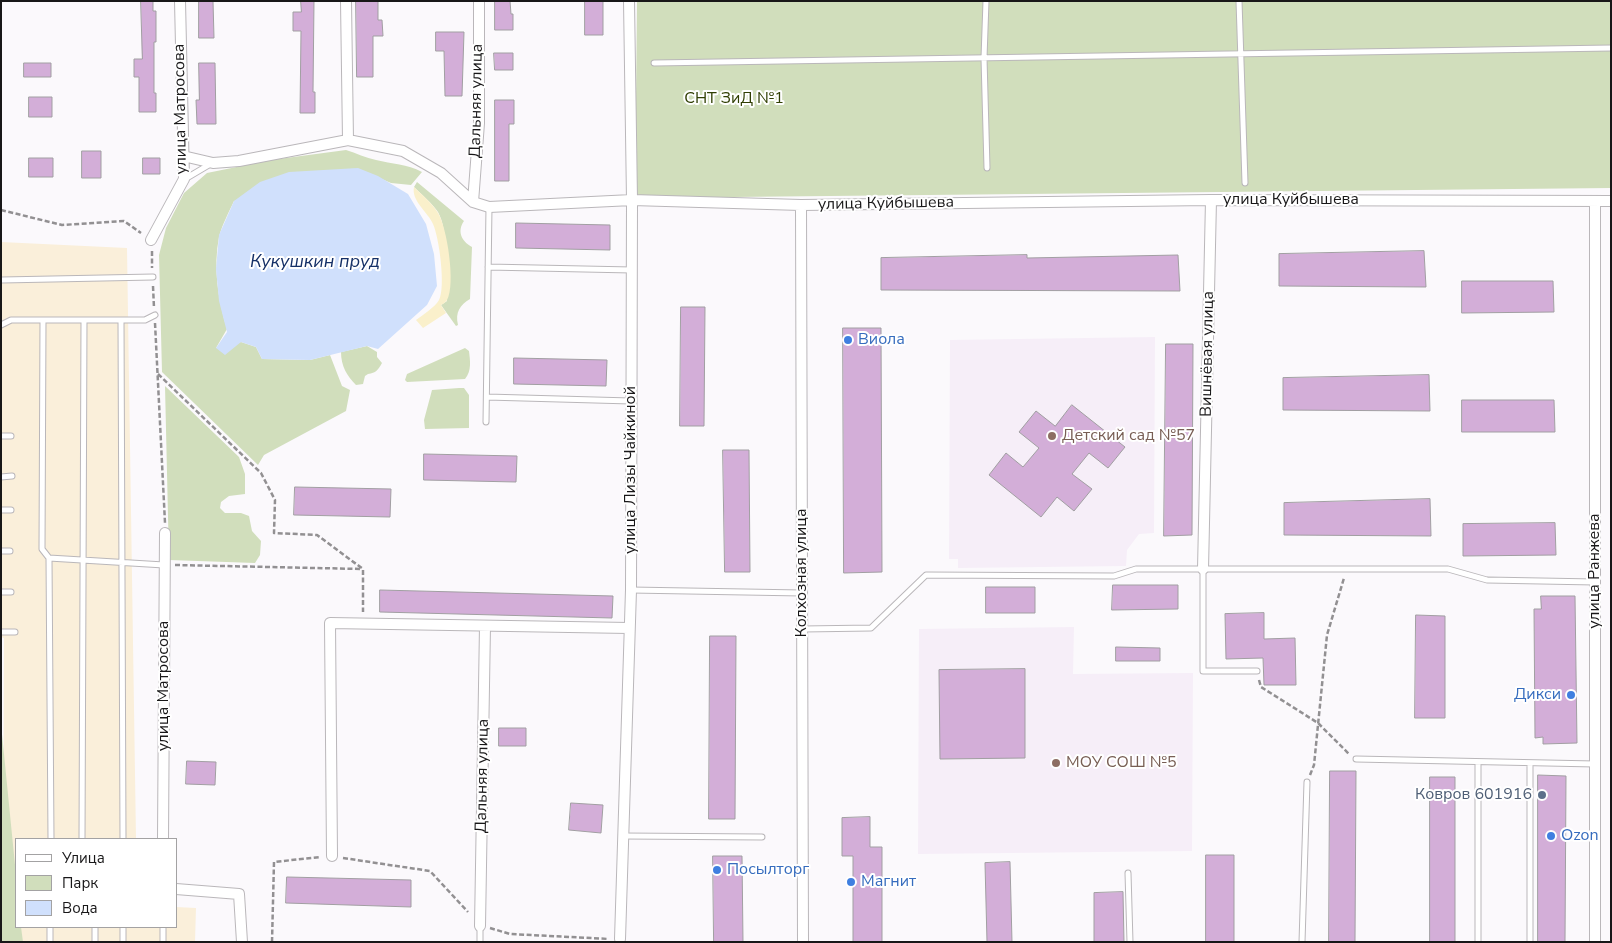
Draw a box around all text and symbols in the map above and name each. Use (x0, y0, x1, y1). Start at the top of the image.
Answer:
street label: улица Матросова (170, 43, 192, 175)
street label: Дальняя улица (466, 44, 488, 158)
park label: СНТ ЗиД №1 (684, 89, 784, 109)
street label: улица Куйбышева (1223, 190, 1359, 210)
street label: улица Куйбышева (818, 193, 954, 215)
water label: Кукушкин пруд (250, 252, 380, 274)
street label: Вишнёвая улица (1197, 291, 1219, 417)
place label: Виола (858, 330, 905, 350)
marker: Виола (842, 334, 854, 346)
street label: улица Лизы Чайкиной (621, 386, 641, 554)
place label: Детский сад №57 (1062, 426, 1195, 446)
marker: Детский сад №57 (1046, 430, 1058, 442)
street label: Колхозная улица (792, 508, 812, 638)
street label: улица Ранжева (1585, 513, 1605, 629)
street label: улица Матросова (154, 621, 174, 751)
place label: Дикси (1514, 685, 1561, 705)
marker: Дикси (1565, 689, 1577, 701)
street label: Дальняя улица (472, 719, 494, 833)
place label: МОУ СОШ №5 (1066, 753, 1177, 773)
marker: МОУ СОШ №5 (1050, 757, 1062, 769)
place label: Ковров 601916 (1415, 785, 1532, 805)
marker: Ковров 601916 (1536, 789, 1548, 801)
place label: Ozon (1561, 826, 1599, 846)
marker: Ozon (1545, 830, 1557, 842)
legend (15, 838, 178, 928)
text: Улица (62, 848, 105, 868)
place label: Посылторг (727, 860, 809, 880)
marker: Посылторг (711, 864, 723, 876)
place label: Магнит (861, 872, 916, 892)
text: Парк (62, 873, 98, 893)
marker: Магнит (845, 876, 857, 888)
text: Вода (62, 898, 98, 918)

